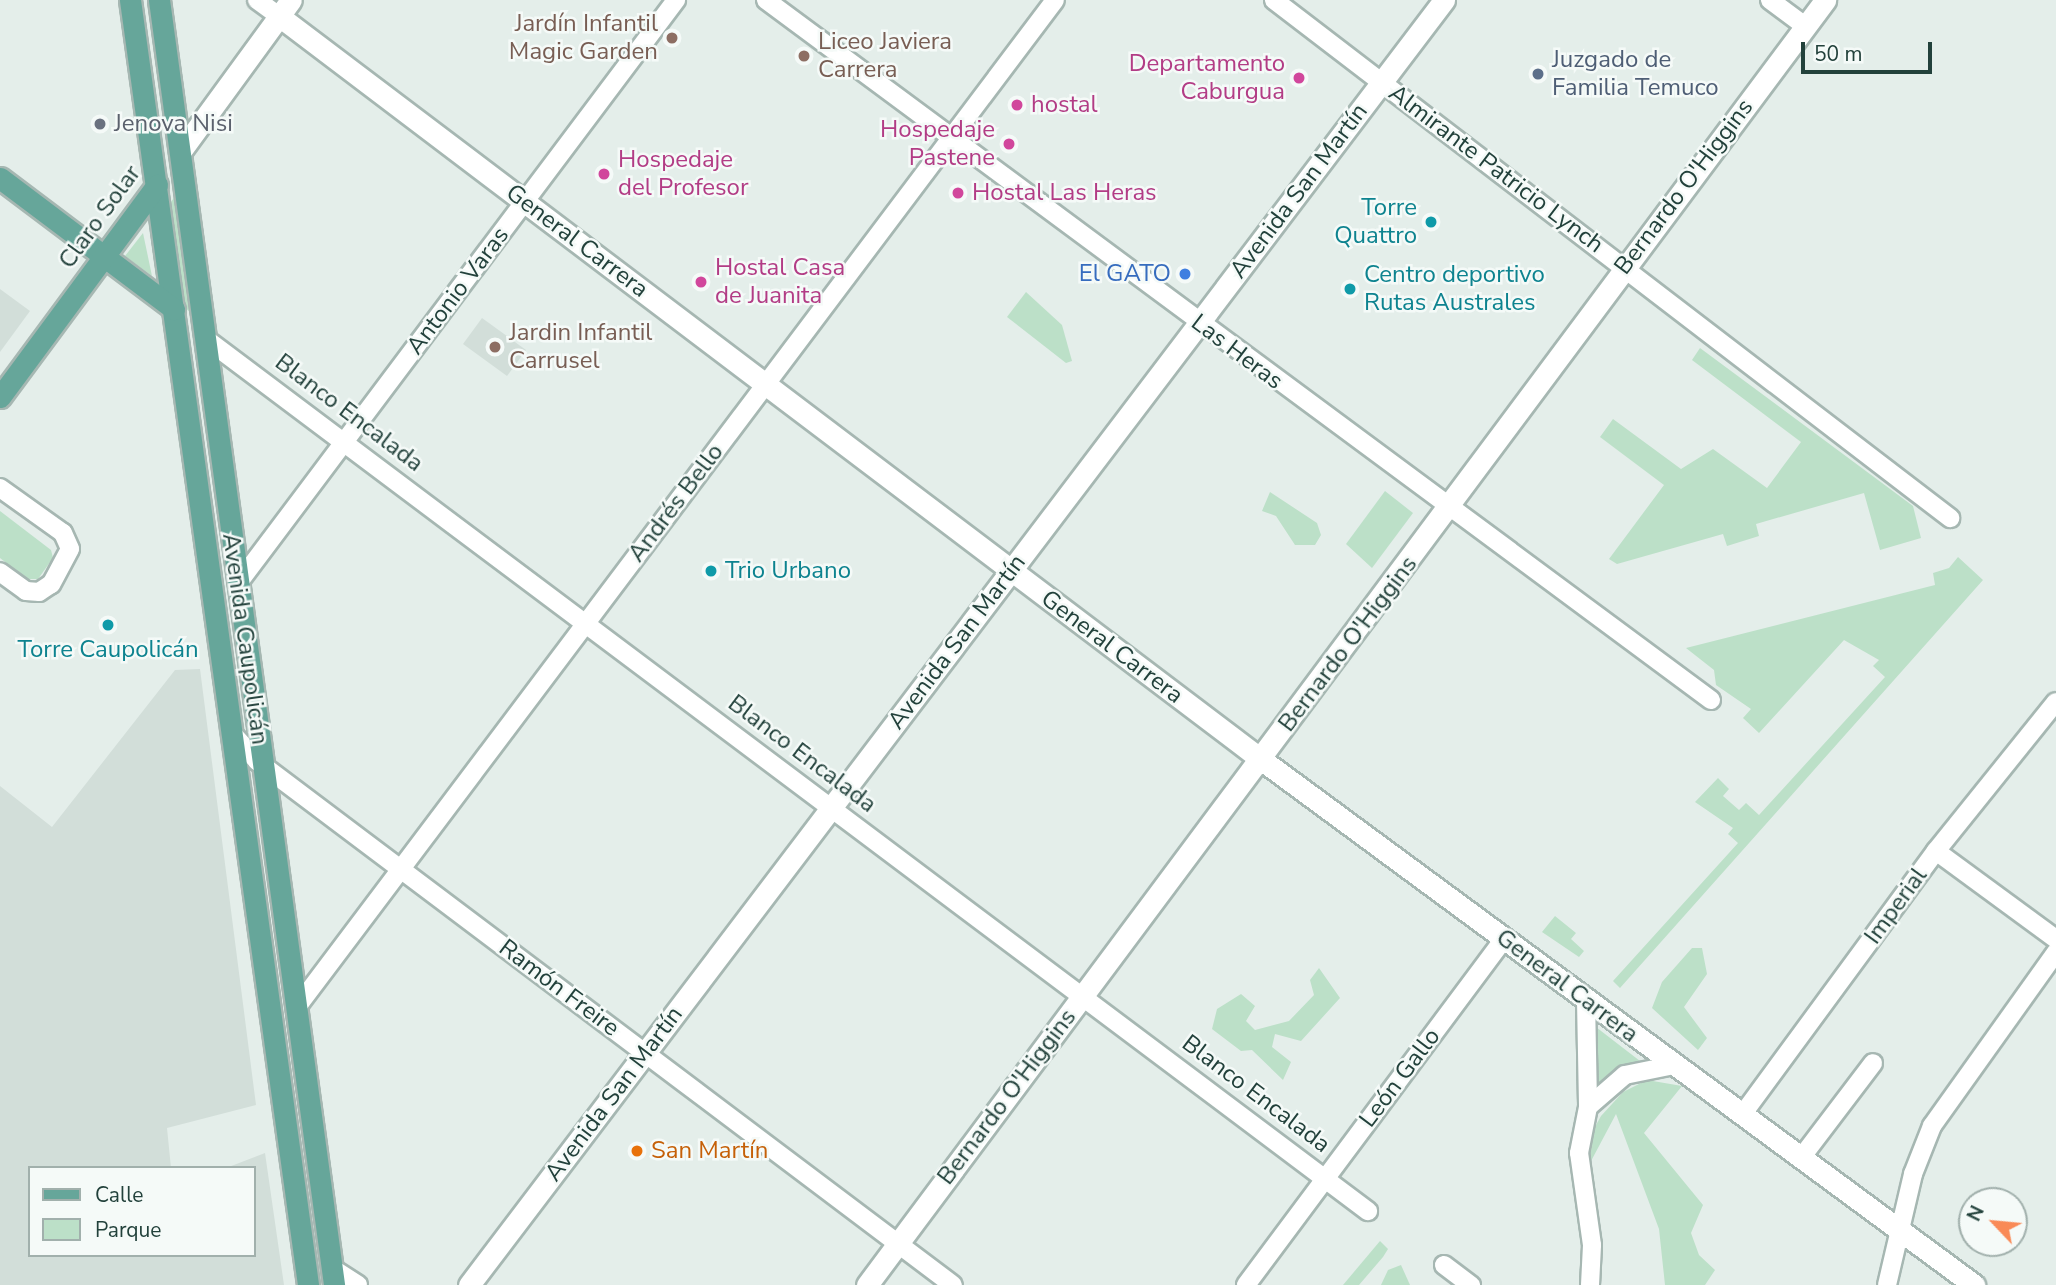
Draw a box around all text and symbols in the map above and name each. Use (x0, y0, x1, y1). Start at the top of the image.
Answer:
place label: Jardín Infantil Magic Garden (509, 10, 658, 66)
place label: Liceo Javiera Carrera (818, 28, 952, 84)
scale bar (1804, 28, 1935, 72)
marker: Jardín Infantil Magic Garden (664, 30, 680, 46)
text: 50 m (1814, 40, 1863, 68)
place label: Juzgado de Familia Temuco (1552, 46, 1719, 102)
marker: Liceo Javiera Carrera (796, 48, 812, 64)
place label: Departamento Caburgua (1129, 50, 1285, 106)
marker: Juzgado de Familia Temuco (1530, 66, 1546, 82)
marker: Departamento Caburgua (1291, 70, 1307, 86)
street label: Almirante Patricio Lynch (1383, 79, 1609, 259)
place label: hostal (1031, 91, 1098, 119)
street label: Bernardo O'Higgins (1609, 94, 1759, 280)
marker: hostal (1009, 97, 1025, 113)
street label: Avenida San Martín (1224, 98, 1374, 284)
place label: Jenova Nisi (114, 110, 233, 138)
marker: Jenova Nisi (92, 116, 108, 132)
place label: Hospedaje Pastene (880, 116, 995, 172)
marker: Hospedaje Pastene (1001, 136, 1017, 152)
place label: Hospedaje del Profesor (618, 146, 749, 202)
street label: Claro Solar (53, 160, 147, 274)
marker: Hospedaje del Profesor (596, 166, 612, 182)
street label: General Carrera (500, 178, 654, 304)
place label: Hostal Las Heras (972, 179, 1157, 207)
marker: Hostal Las Heras (950, 185, 966, 201)
place label: Torre Quattro (1334, 194, 1417, 250)
marker: Torre Quattro (1423, 214, 1439, 230)
street label: Antonio Varas (401, 222, 515, 360)
place label: Hostal Casa de Juanita (715, 254, 845, 310)
place label: El GATO (1079, 260, 1171, 288)
place label: Centro deportivo Rutas Australes (1364, 261, 1545, 317)
marker: El GATO (1177, 266, 1193, 282)
marker: Hostal Casa de Juanita (693, 274, 709, 290)
marker: Centro deportivo Rutas Australes (1342, 281, 1358, 297)
street label: Las Heras (1186, 308, 1288, 396)
place label: Jardin Infantil Carrusel (509, 319, 652, 375)
marker: Jardin Infantil Carrusel (487, 339, 503, 355)
street label: Blanco Encalada (269, 348, 429, 478)
street label: Andrés Bello (622, 438, 730, 568)
street label: Avenida Caupolicán (216, 531, 274, 747)
street label: Avenida San Martín (882, 549, 1032, 735)
street label: Bernardo O'Higgins (1273, 551, 1423, 737)
place label: Trio Urbano (725, 557, 851, 585)
marker: Trio Urbano (703, 563, 719, 579)
street label: General Carrera (1035, 584, 1189, 710)
marker: Torre Caupolicán (100, 617, 116, 633)
place label: Torre Caupolicán (17, 636, 199, 664)
street label: Blanco Encalada (722, 689, 882, 819)
street label: Imperial (1859, 862, 1933, 950)
street label: General Carrera (1490, 923, 1644, 1049)
street label: Ramón Freire (493, 933, 625, 1043)
street label: Avenida San Martín (539, 1001, 689, 1187)
street label: Bernardo O'Higgins (932, 1004, 1082, 1190)
street label: León Gallo (1353, 1023, 1447, 1133)
street label: Blanco Encalada (1176, 1029, 1336, 1159)
place label: San Martín (651, 1137, 768, 1165)
marker: San Martín (629, 1143, 645, 1159)
legend (28, 1166, 256, 1257)
text: Calle (95, 1181, 143, 1209)
north arrow (1958, 1187, 2028, 1257)
text: N (1961, 1202, 1991, 1226)
text: Parque (95, 1216, 162, 1244)

